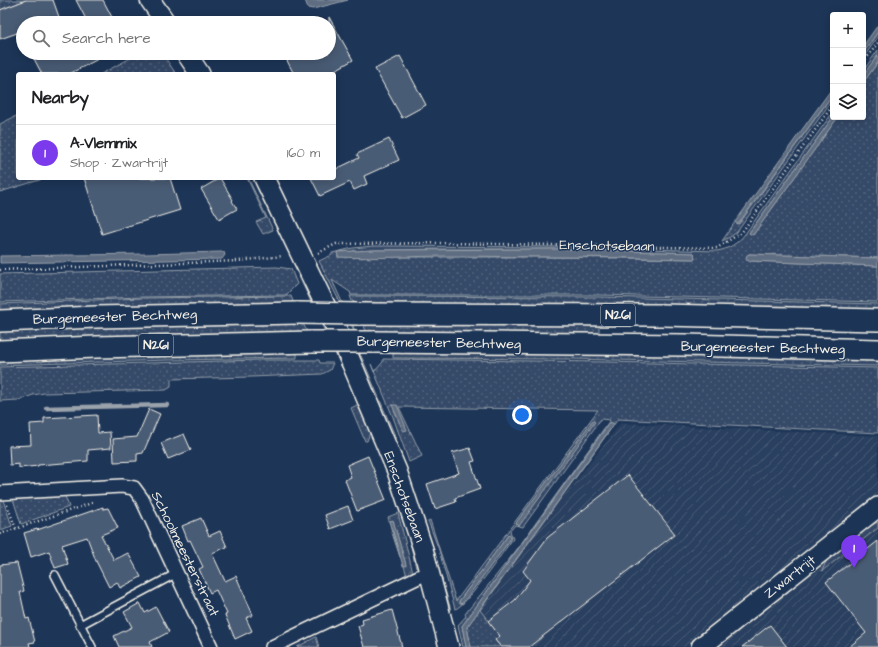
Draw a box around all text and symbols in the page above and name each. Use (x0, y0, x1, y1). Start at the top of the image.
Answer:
map controls (830, 12, 866, 120)
button: + (830, 12, 866, 48)
search box (16, 16, 336, 60)
icon: search (30, 27, 52, 49)
text: Search here (62, 28, 151, 49)
button: − (830, 48, 866, 84)
button: layers (830, 84, 866, 120)
text: Nearby (32, 86, 89, 110)
text: A-Vlemmix (70, 133, 137, 154)
text: 1 (44, 144, 46, 162)
text: 160 m (287, 144, 320, 162)
text: Shop · Zwartrijt (70, 154, 168, 172)
street label: Enschotsebaan (559, 235, 655, 257)
street label: Burgemeester Bechtweg (33, 304, 197, 330)
road number: N261 (601, 304, 635, 326)
street label: Burgemeester Bechtweg (357, 332, 521, 354)
road number: N261 (139, 334, 173, 356)
street label: Burgemeester Bechtweg (681, 337, 845, 359)
your location (512, 405, 532, 425)
street label: Enschotsebaan (378, 449, 430, 545)
street label: Schoolmeesterstraat (146, 488, 224, 620)
pin: 1 (841, 535, 867, 568)
street label: Zwartrijt (760, 550, 820, 604)

